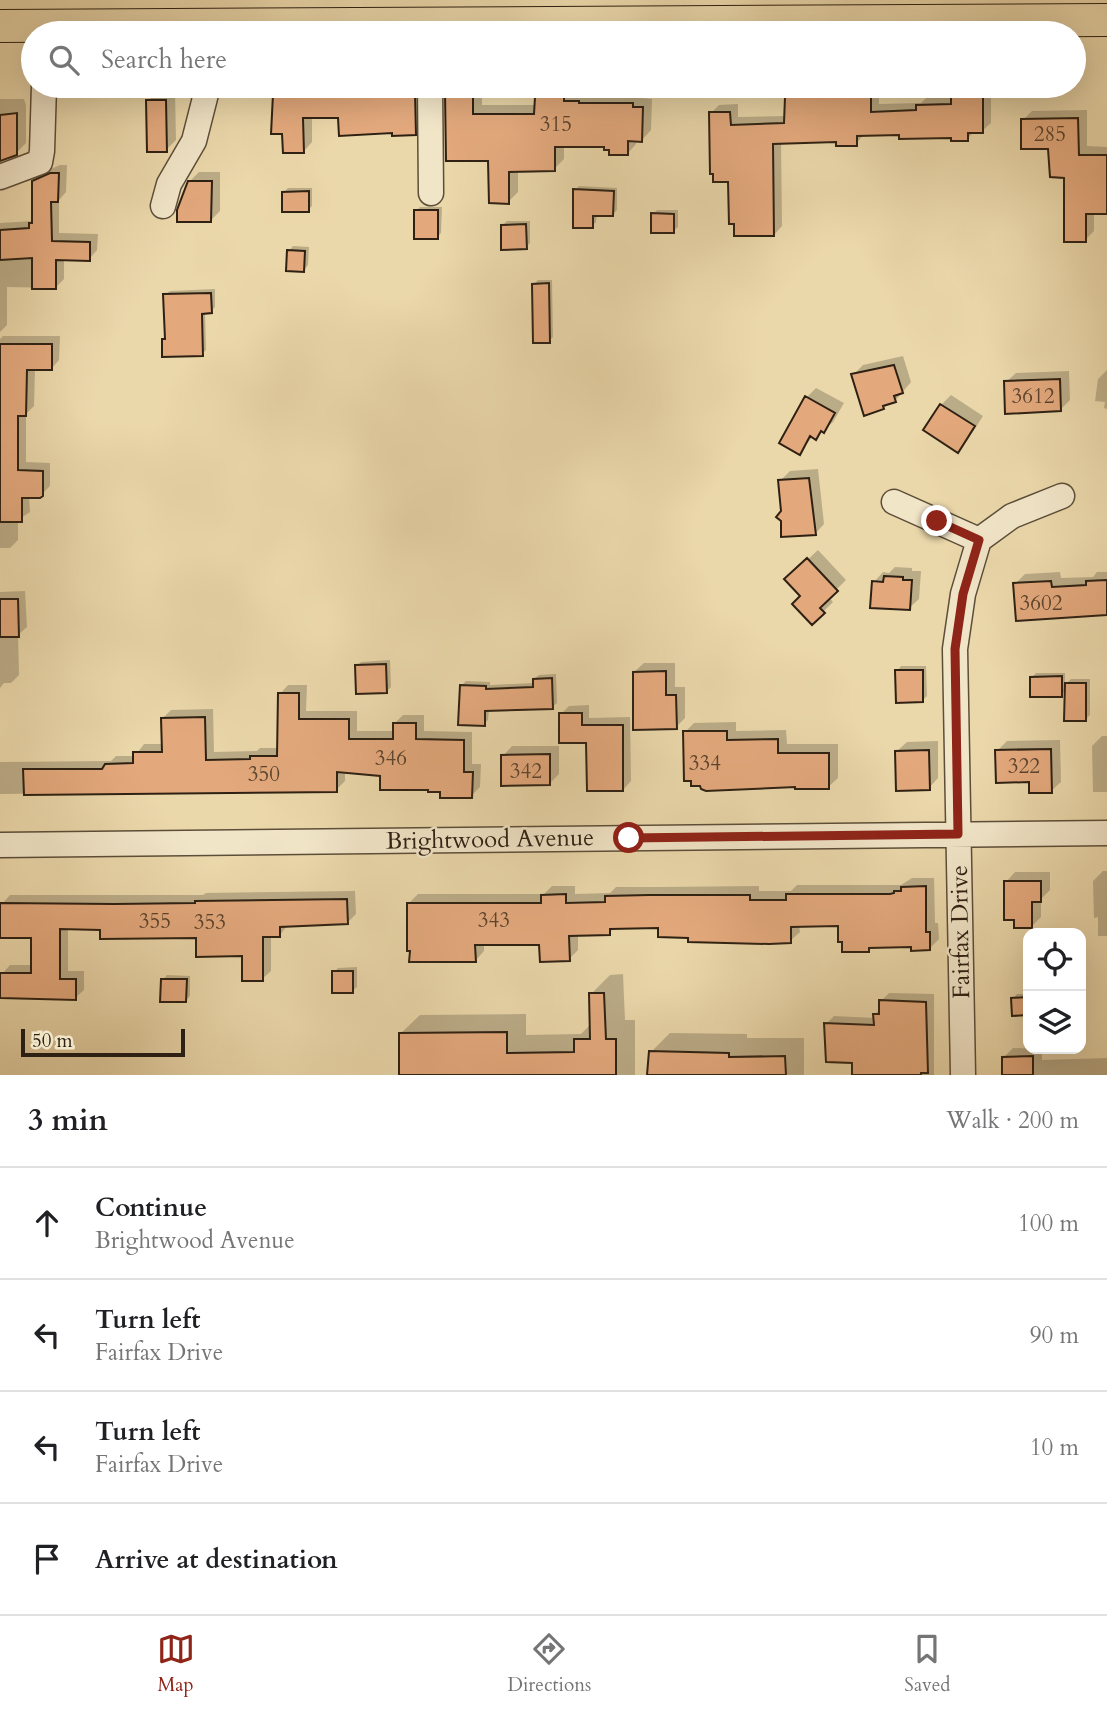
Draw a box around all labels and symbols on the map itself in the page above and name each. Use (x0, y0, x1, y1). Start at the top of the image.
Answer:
house number: 315 (540, 110, 572, 139)
house number: 285 (1034, 120, 1066, 149)
house number: 3612 (1011, 382, 1055, 411)
route end (921, 505, 952, 536)
house number: 3602 (1019, 589, 1063, 618)
house number: 346 (375, 744, 407, 773)
house number: 334 (689, 749, 721, 778)
house number: 322 (1008, 752, 1040, 781)
house number: 342 (510, 757, 542, 786)
house number: 350 (248, 760, 280, 789)
street label: Brightwood Avenue (386, 821, 594, 858)
route start (613, 822, 644, 853)
street label: Fairfax Drive (943, 865, 978, 999)
house number: 343 (478, 906, 510, 935)
house number: 355 (139, 907, 171, 936)
house number: 353 (194, 908, 226, 937)
scale bar (21, 1026, 186, 1058)

